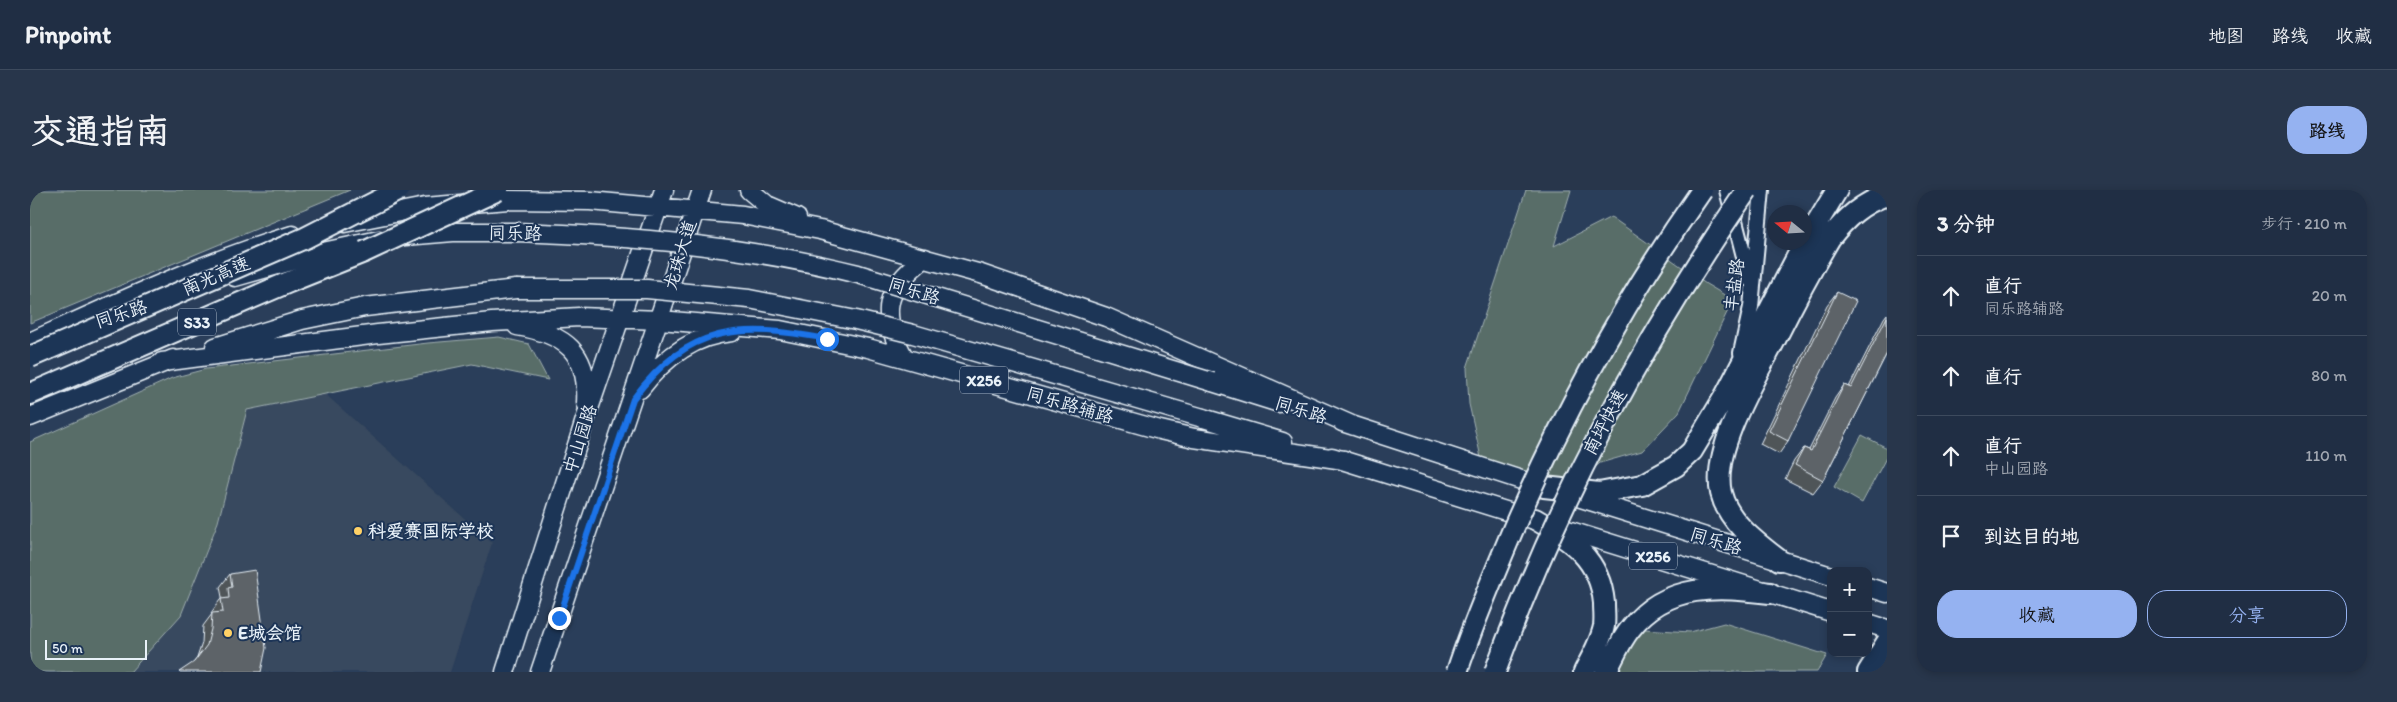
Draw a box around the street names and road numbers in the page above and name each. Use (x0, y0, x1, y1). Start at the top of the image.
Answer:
street label: 龙珠大道 (659, 217, 701, 293)
street label: 同乐路 (488, 222, 542, 244)
street label: 南光高速 (179, 252, 253, 300)
street label: 丰盐路 (1719, 257, 1749, 313)
street label: 同乐路 (885, 273, 943, 309)
street label: 同乐路 (92, 295, 150, 333)
road number: S33 (178, 308, 216, 336)
road number: X256 (960, 366, 1008, 394)
street label: 同乐路辅路 (1024, 382, 1116, 428)
street label: 南坪快速 (1578, 385, 1632, 459)
street label: 同乐路 (1272, 392, 1330, 428)
street label: 中山园路 (558, 401, 602, 477)
street label: 同乐路 (1687, 523, 1745, 559)
road number: X256 (1629, 542, 1677, 570)

